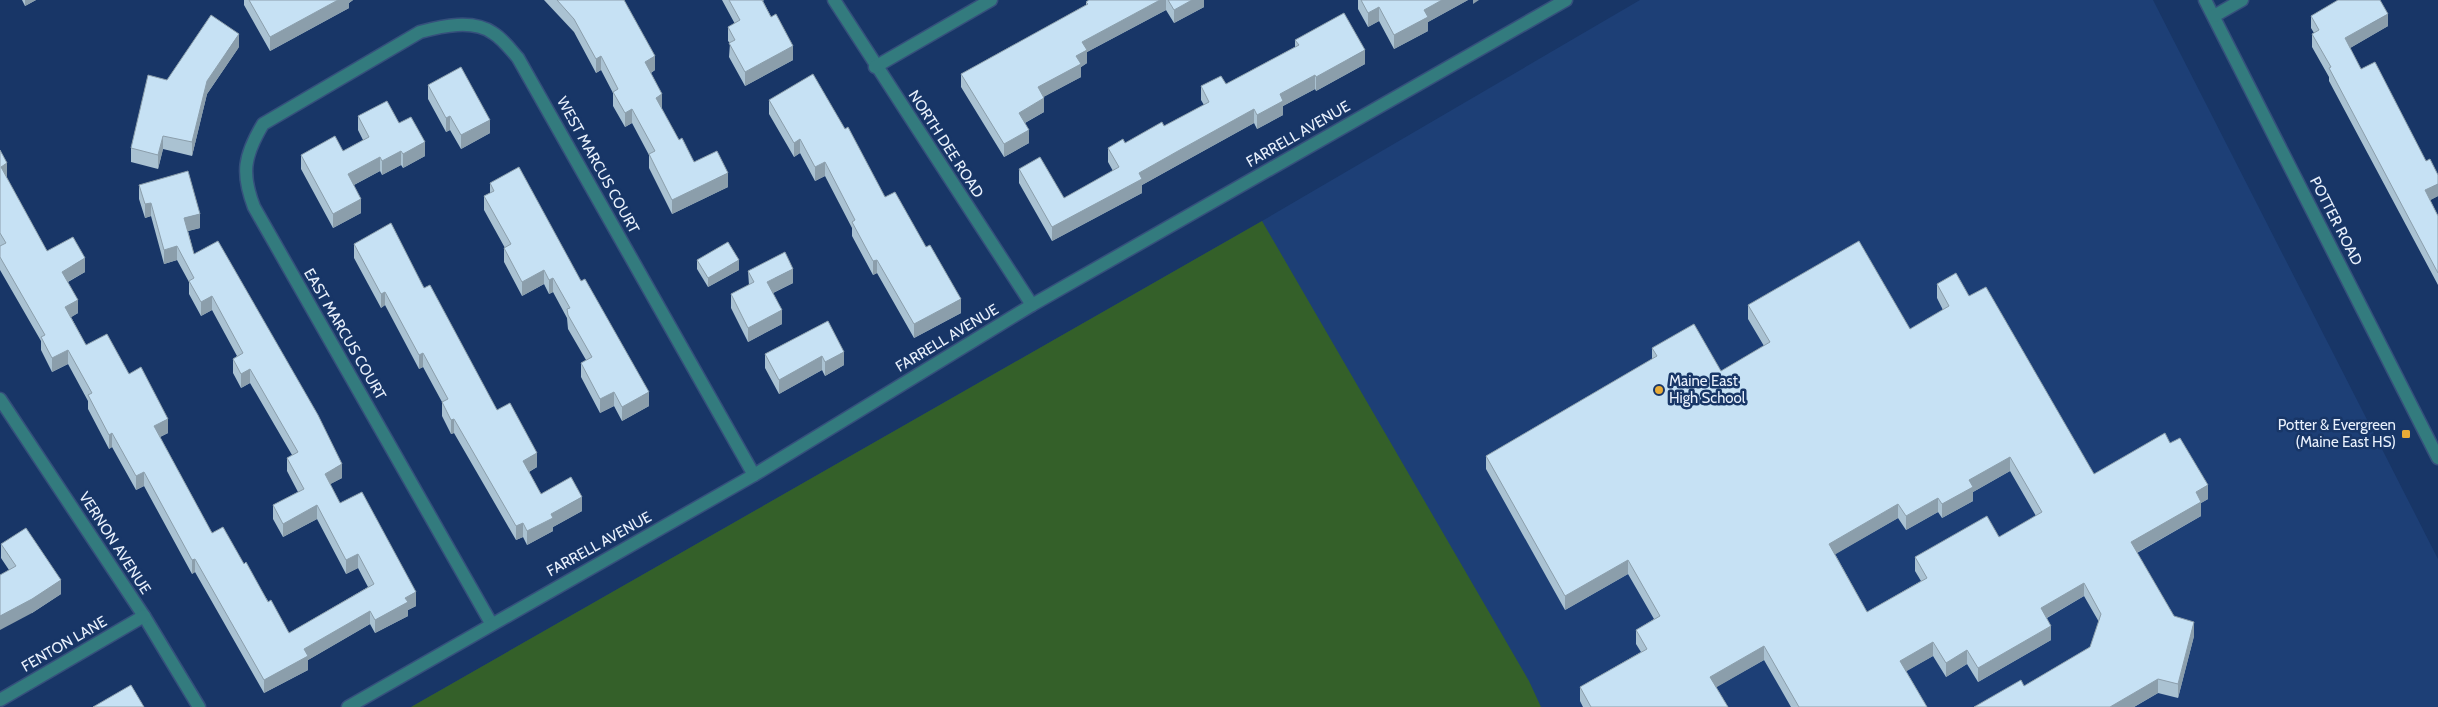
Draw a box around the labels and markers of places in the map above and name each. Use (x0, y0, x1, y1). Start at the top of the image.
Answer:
place label: Maine East High School (1669, 372, 1746, 407)
marker: Maine East High School (1653, 384, 1665, 396)
place label: Potter & Evergreen (Maine East HS) (2278, 416, 2396, 451)
marker: Potter & Evergreen (Maine East HS) (2400, 428, 2412, 440)

